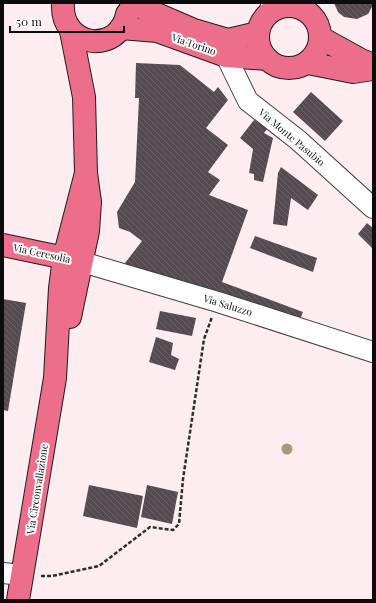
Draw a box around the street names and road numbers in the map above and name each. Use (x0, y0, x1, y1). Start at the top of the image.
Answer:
street label: Via Torino (169, 30, 219, 58)
street label: Via Monte Pasubio (255, 104, 328, 169)
street label: Via Ceresolia (11, 240, 72, 266)
street label: Via Saluzzo (201, 291, 255, 319)
street label: Via Circonvallazione (23, 443, 51, 536)

